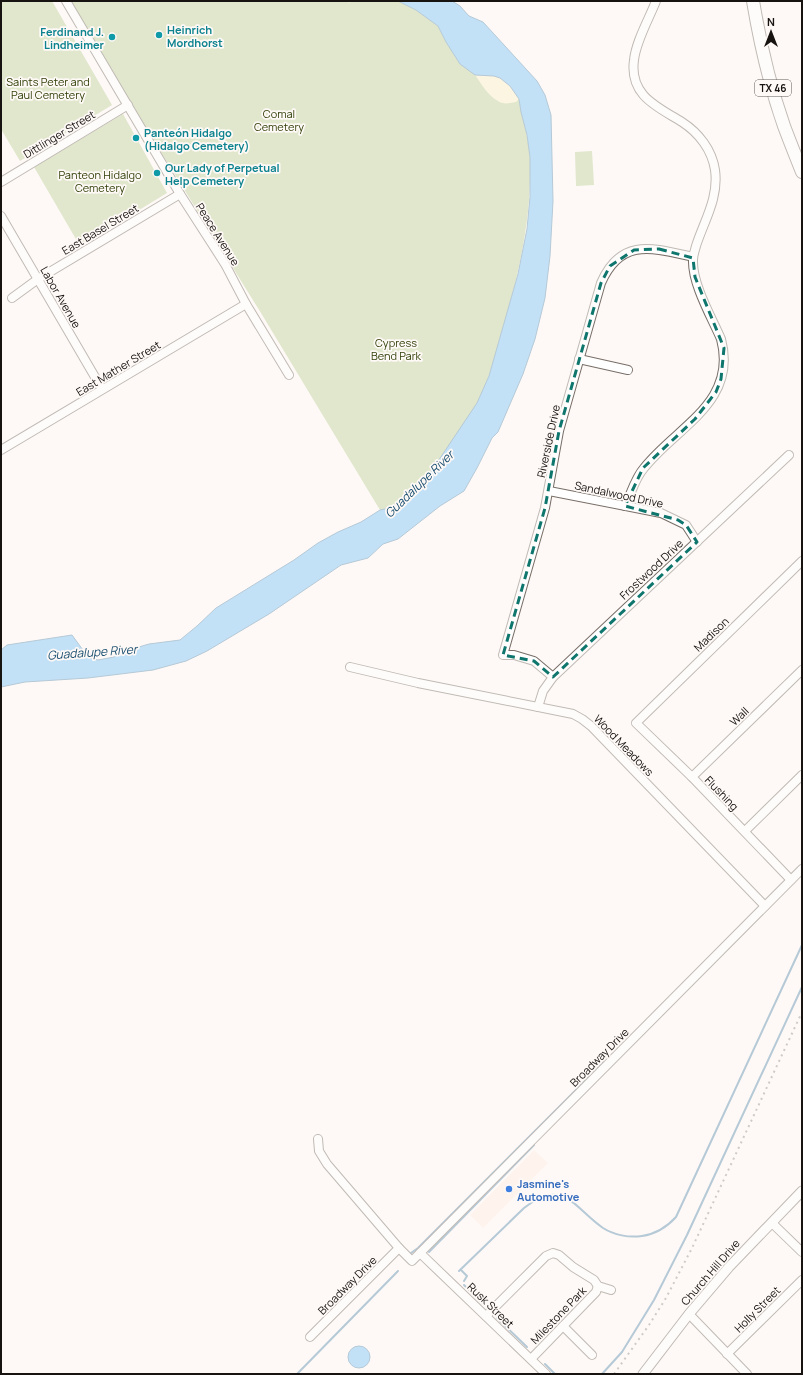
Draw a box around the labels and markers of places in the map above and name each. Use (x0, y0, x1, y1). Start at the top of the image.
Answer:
place label: Heinrich Mordhorst (167, 22, 223, 50)
place label: Ferdinand J. Lindheimer (40, 24, 105, 52)
marker: Heinrich Mordhorst (154, 30, 164, 40)
marker: Ferdinand J. Lindheimer (107, 32, 117, 42)
place label: Panteón Hidalgo (Hidalgo Cemetery) (144, 125, 249, 153)
marker: Panteón Hidalgo (Hidalgo Cemetery) (131, 133, 141, 143)
place label: Our Lady of Perpetual Help Cemetery (165, 160, 280, 188)
marker: Our Lady of Perpetual Help Cemetery (152, 168, 162, 178)
place label: Jasmine's Automotive (517, 1176, 580, 1204)
marker: Jasmine's Automotive (504, 1184, 514, 1194)

